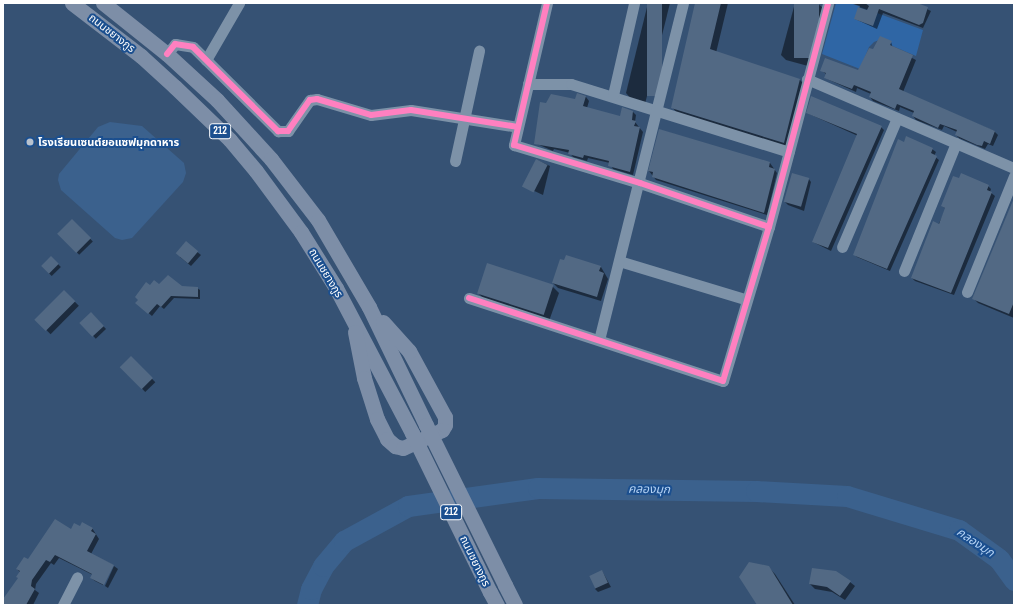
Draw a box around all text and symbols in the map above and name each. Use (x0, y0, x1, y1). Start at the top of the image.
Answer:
street label: ถนนชยางกูร (86, 11, 138, 55)
road number: 212 (209, 123, 231, 139)
place label: โรงเรียนเซนต์ยอแซฟมุกดาหาร (38, 135, 179, 149)
marker: โรงเรียนเซนต์ยอแซฟมุกดาหาร (25, 137, 35, 147)
street label: ถนนชยางกูร (306, 246, 346, 300)
water label: คลองมุก (628, 482, 670, 498)
road number: 212 (440, 504, 462, 520)
water label: คลองมุก (954, 525, 996, 561)
street label: ถนนชยางกูร (457, 533, 493, 589)

